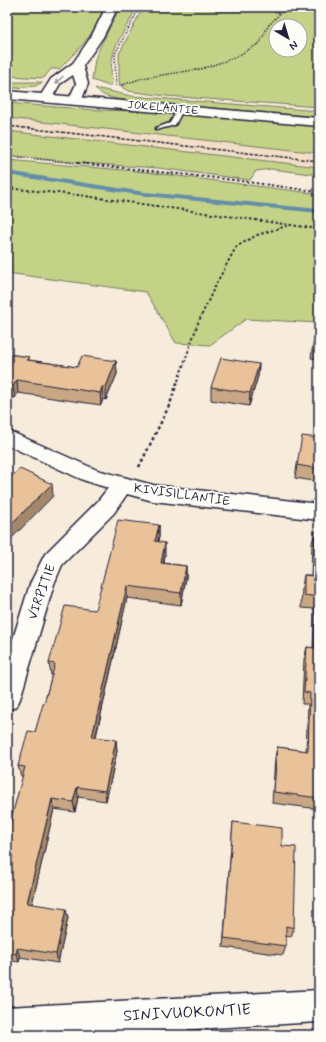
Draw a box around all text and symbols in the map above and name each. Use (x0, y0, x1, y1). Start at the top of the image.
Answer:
north arrow (268, 18, 308, 58)
text: N (286, 37, 301, 53)
one-way arrow (54, 75, 64, 84)
street label: JOKELANTIE (127, 98, 199, 118)
street label: KIVISILLANTIE (133, 480, 232, 510)
street label: VIRPITIE (24, 562, 60, 622)
street label: SINIVUOKONTIE (123, 999, 251, 1027)

